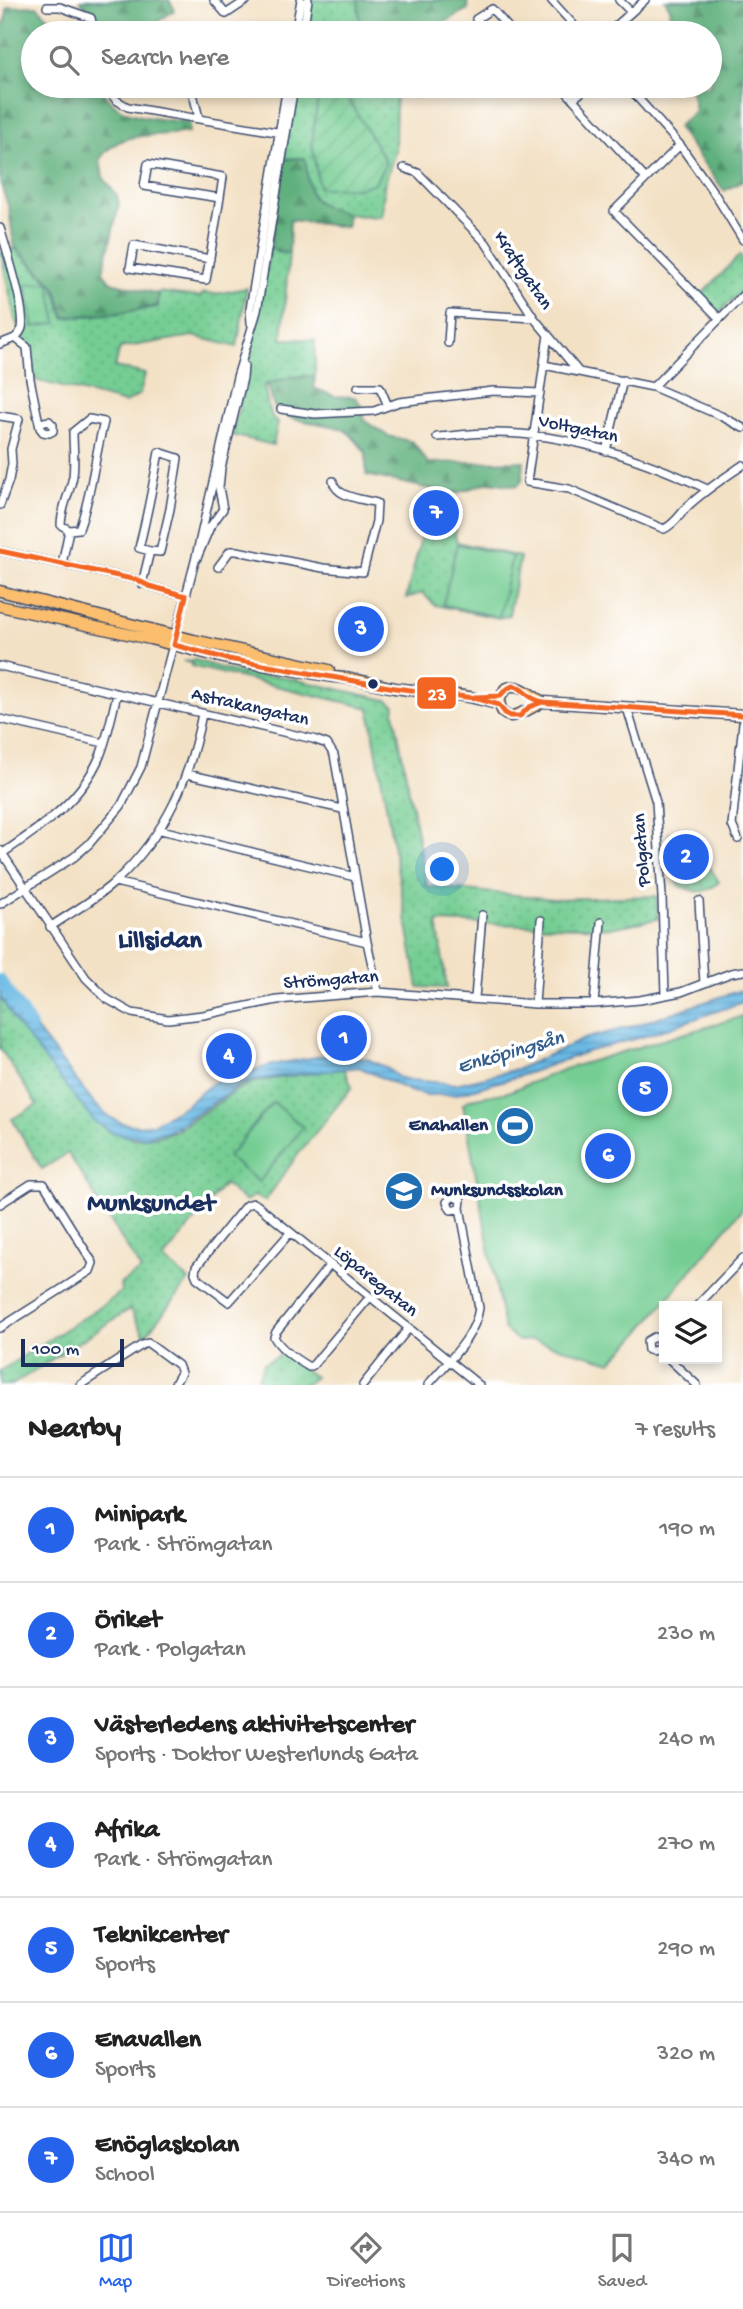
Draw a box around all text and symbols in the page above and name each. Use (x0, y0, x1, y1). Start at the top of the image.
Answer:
search box (21, 21, 722, 98)
icon: search (45, 41, 83, 79)
text: Search here (101, 44, 229, 75)
street label: Kraftgatan (487, 227, 557, 315)
street label: Voltgatan (535, 410, 620, 450)
pin: 7 (413, 487, 459, 539)
pin: 3 (338, 603, 384, 655)
line badge: 23 (416, 676, 457, 710)
unlabelled marker (366, 677, 380, 691)
street label: Astrakangatan (189, 683, 311, 733)
text: 23 (427, 685, 447, 708)
street label: Polgatan (629, 813, 657, 888)
pin: 2 (663, 831, 709, 883)
your location (425, 852, 459, 886)
district label: Lillsidan (118, 927, 203, 958)
street label: Strömgatan (283, 966, 379, 996)
pin: 1 (321, 1012, 367, 1064)
water label: Enköpingsån (455, 1027, 568, 1081)
pin: 4 (206, 1030, 252, 1082)
pin: 5 (622, 1063, 668, 1115)
sports icon: Enahallen (494, 1105, 536, 1147)
place label: Enahallen (409, 1115, 489, 1138)
pin: 6 (585, 1130, 631, 1182)
school or university icon: Munksundsskolan (383, 1170, 425, 1212)
place label: Munksundsskolan (431, 1180, 564, 1203)
district label: Munksundet (87, 1190, 217, 1221)
street label: Löparegatan (328, 1241, 422, 1323)
map controls (659, 1301, 722, 1364)
button: layers (659, 1301, 722, 1364)
scale bar (21, 1336, 124, 1368)
text: 100 m (32, 1339, 79, 1362)
text: Nearby (28, 1413, 121, 1448)
text: 7 results (635, 1417, 715, 1444)
text: Minipark (95, 1501, 185, 1532)
text: 1 (46, 1516, 56, 1543)
text: 190 m (659, 1516, 715, 1543)
text: Park · Strömgatan (95, 1532, 272, 1559)
text: Öriket (95, 1606, 161, 1637)
text: 2 (45, 1621, 57, 1648)
text: 230 m (657, 1621, 715, 1648)
text: Park · Polgatan (95, 1637, 246, 1664)
text: Västerledens aktivitetscenter (95, 1711, 414, 1742)
text: 3 (45, 1726, 57, 1753)
text: 240 m (658, 1726, 715, 1753)
text: Sports · Doktor Westerlunds Gata (95, 1742, 418, 1769)
text: Afrika (95, 1816, 159, 1847)
text: 4 (46, 1831, 56, 1858)
text: 270 m (657, 1831, 715, 1858)
text: Park · Strömgatan (95, 1847, 272, 1874)
text: Teknikcenter (95, 1921, 227, 1952)
text: 5 (45, 1936, 57, 1963)
text: 290 m (657, 1936, 715, 1963)
text: Sports (95, 1952, 155, 1979)
text: Enavallen (95, 2026, 201, 2057)
text: 6 (45, 2041, 57, 2068)
text: 320 m (657, 2041, 715, 2068)
text: Sports (95, 2057, 155, 2084)
text: Enöglaskolan (95, 2131, 239, 2162)
text: 7 (45, 2146, 57, 2173)
text: 340 m (657, 2146, 715, 2173)
text: School (95, 2162, 155, 2189)
tab: Map (97, 2229, 135, 2294)
tab: Directions (328, 2229, 405, 2294)
tab: Saved (598, 2229, 646, 2294)

